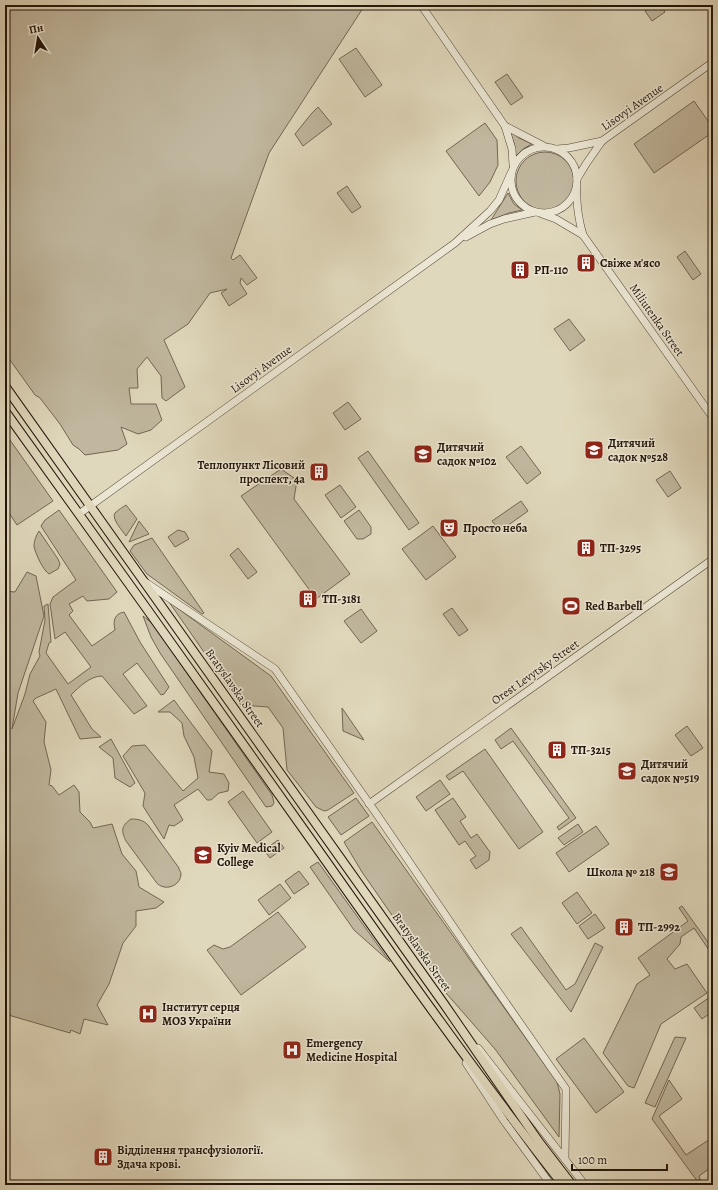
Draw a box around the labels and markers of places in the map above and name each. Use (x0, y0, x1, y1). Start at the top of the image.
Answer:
building icon: Свіже м'ясо (575, 252, 597, 274)
place label: Свіже м'ясо (600, 255, 660, 271)
building icon: РП-110 (509, 259, 531, 281)
place label: РП-110 (534, 262, 568, 278)
place label: Дитячий садок №528 (608, 435, 668, 465)
place label: Дитячий садок №102 (437, 439, 497, 469)
school or university icon: Дитячий садок №528 (583, 439, 605, 461)
school or university icon: Дитячий садок №102 (412, 443, 434, 465)
place label: Теплопункт Лісовий проспект, 4а (198, 457, 305, 487)
building icon: Теплопункт Лісовий проспект, 4а (308, 461, 330, 483)
theatre icon: Просто неба (438, 517, 460, 539)
place label: Просто неба (463, 520, 528, 536)
building icon: ТП-3295 (575, 537, 597, 559)
place label: ТП-3295 (600, 540, 641, 556)
building icon: ТП-3181 (297, 588, 319, 610)
place label: ТП-3181 (322, 591, 362, 607)
sports icon: Red Barbell (560, 595, 582, 617)
place label: Red Barbell (585, 598, 643, 614)
building icon: ТП-3215 (546, 739, 568, 761)
place label: ТП-3215 (571, 742, 611, 758)
place label: Дитячий садок №519 (641, 756, 700, 786)
school or university icon: Дитячий садок №519 (616, 760, 638, 782)
place label: Kyiv Medical College (217, 840, 281, 870)
school or university icon: Kyiv Medical College (192, 844, 214, 866)
school or university icon: Школа № 218 (658, 861, 680, 883)
place label: Школа № 218 (586, 864, 655, 880)
building icon: ТП-2992 (613, 916, 635, 938)
place label: ТП-2992 (638, 919, 680, 935)
place label: Інститут серця МОЗ України (162, 999, 240, 1029)
hospital icon: Інститут серця МОЗ України (137, 1003, 159, 1025)
place label: Emergency Medicine Hospital (306, 1035, 398, 1065)
hospital icon: Emergency Medicine Hospital (281, 1039, 303, 1061)
place label: Відділення трансфузіології. Здача крові. (117, 1142, 264, 1172)
building icon: Відділення трансфузіології. Здача крові. (92, 1146, 114, 1168)

